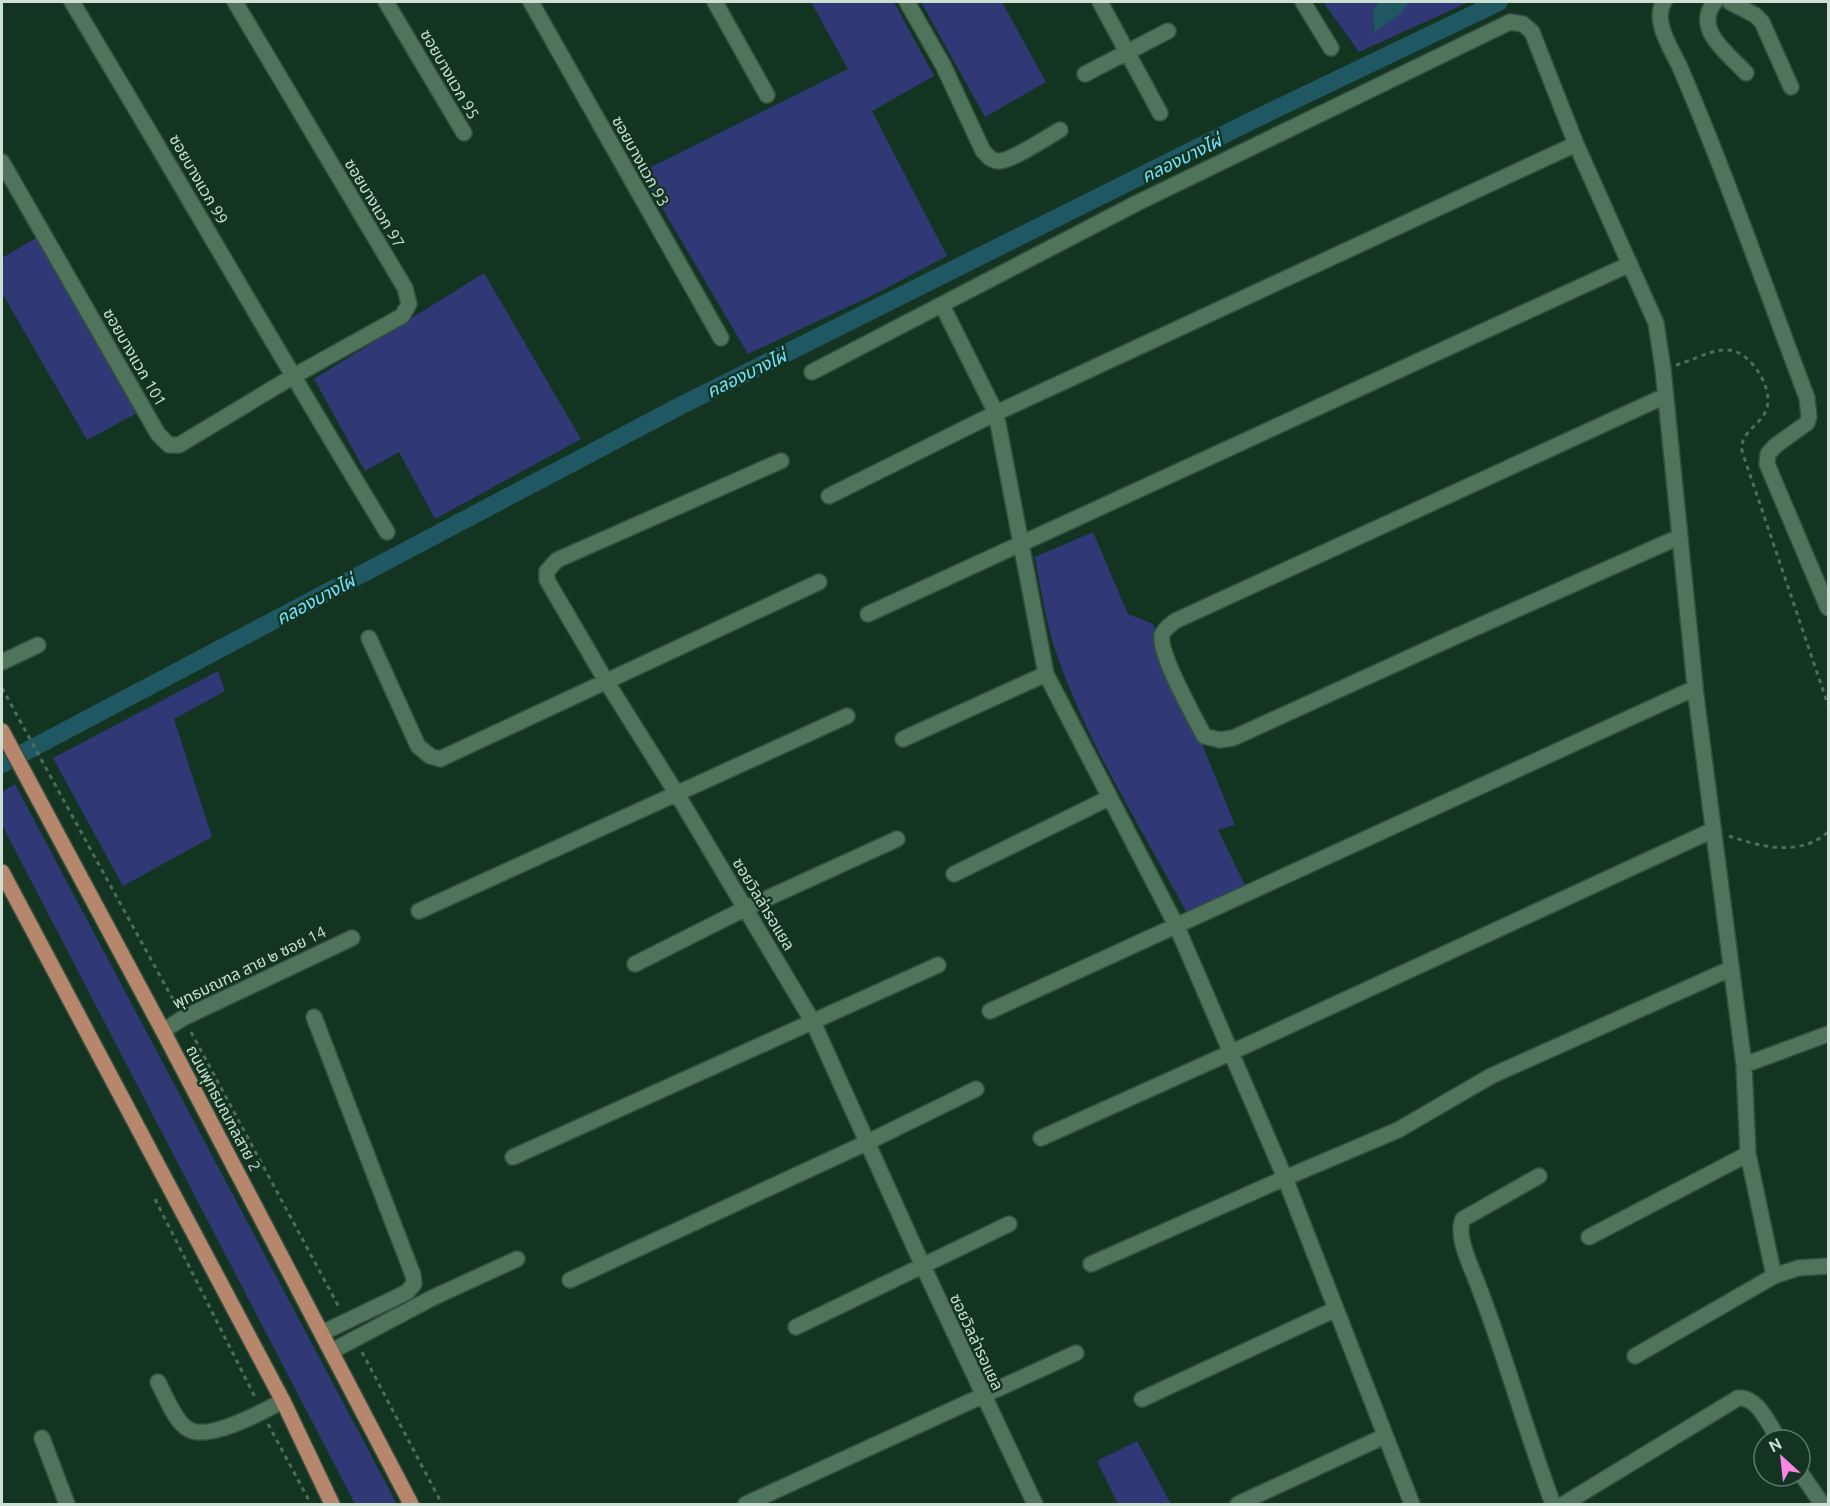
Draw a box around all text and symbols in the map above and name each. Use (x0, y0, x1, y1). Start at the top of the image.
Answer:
street label: ซอยบางแวก 95 (417, 26, 483, 122)
street label: ซอยบางแวก 93 (609, 113, 673, 209)
water label: คลองบางไผ่ (1138, 129, 1227, 186)
street label: ซอยบางแวก 99 (166, 131, 232, 227)
street label: ซอยบางแวก 97 (341, 155, 409, 251)
street label: ซอยบางแวก 101 (100, 305, 170, 409)
water label: คลองบางไผ่ (703, 344, 792, 401)
water label: คลองบางไผ่ (272, 568, 360, 628)
street label: ซอยวิลล่ารอแยล (729, 855, 799, 953)
street label: พุทธมณฑล สาย ๒ ซอย 14 (169, 922, 329, 1013)
street label: ถนนพุทธมณฑลสาย 2 (182, 1042, 265, 1175)
street label: ซอยวิลล่ารอแยล (947, 1291, 1007, 1393)
north arrow (1752, 1428, 1812, 1488)
text: N (1766, 1434, 1785, 1455)

